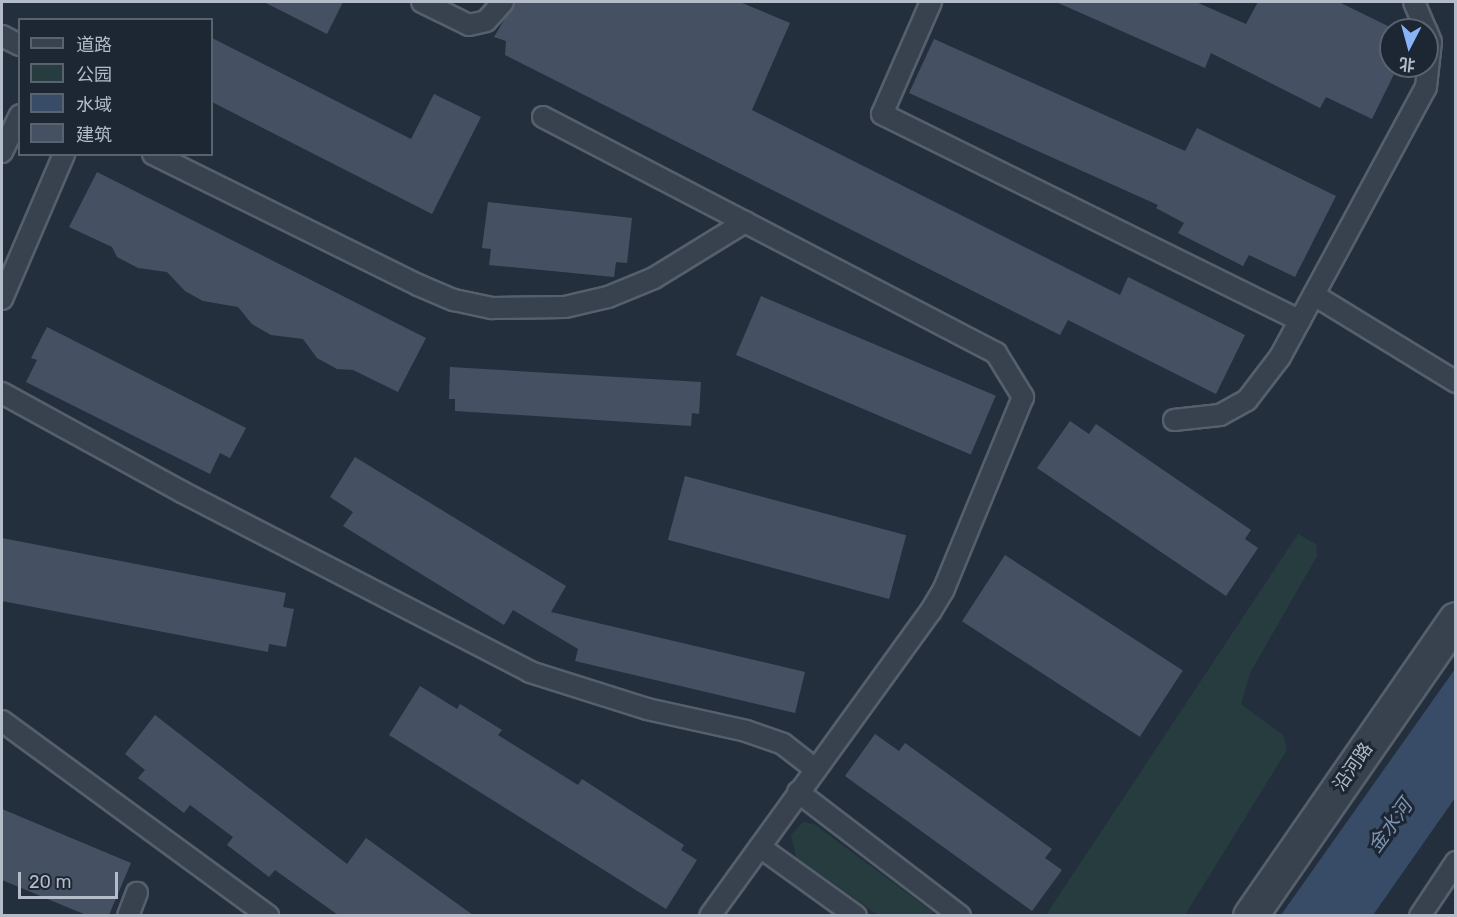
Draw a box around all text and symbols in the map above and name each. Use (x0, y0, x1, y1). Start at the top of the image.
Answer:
legend (18, 18, 213, 156)
north arrow (1379, 18, 1439, 78)
text: 道路 (76, 34, 112, 56)
text: 北 (1398, 54, 1416, 75)
text: 公园 (76, 64, 112, 86)
text: 水域 (76, 94, 112, 116)
text: 建筑 (76, 124, 112, 146)
street label: 沿河路 (1329, 739, 1377, 795)
water label: 金水河 (1363, 795, 1417, 857)
scale bar (21, 860, 122, 898)
text: 20 m (29, 871, 71, 893)

